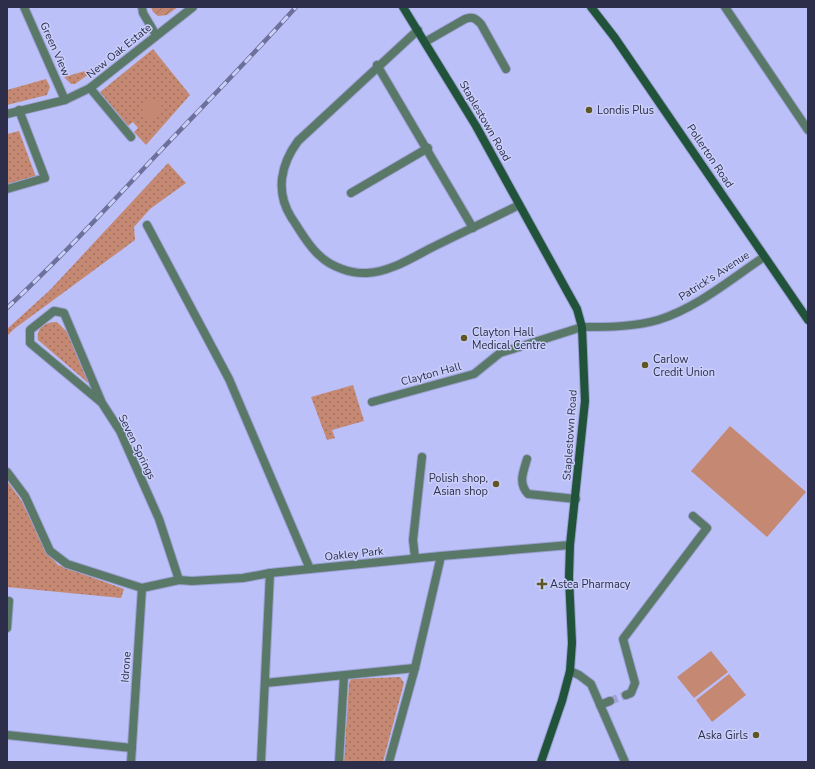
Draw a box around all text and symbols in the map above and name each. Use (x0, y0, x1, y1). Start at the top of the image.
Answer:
street label: Green View (36, 20, 74, 78)
street label: New Oak Estate (83, 20, 155, 82)
street label: Staplestown Road (456, 78, 514, 164)
place label: Londis Plus (597, 103, 654, 118)
marker: Londis Plus (584, 105, 594, 115)
street label: Pollerton Road (683, 121, 737, 191)
street label: Patrick's Avenue (676, 247, 752, 304)
place label: Clayton Hall Medical Centre (472, 325, 546, 353)
marker: Clayton Hall Medical Centre (459, 333, 469, 343)
place label: Carlow Credit Union (653, 352, 715, 380)
street label: Clayton Hall (399, 359, 464, 389)
marker: Carlow Credit Union (640, 360, 650, 370)
street label: Staplestown Road (559, 389, 581, 481)
street label: Seven Springs (115, 412, 159, 482)
place label: Polish shop, Asian shop (429, 471, 488, 499)
marker: Polish shop, Asian shop (491, 479, 501, 489)
street label: Oakley Park (324, 543, 385, 565)
place label: Astea Pharmacy (550, 577, 631, 592)
marker: Astea Pharmacy (537, 579, 547, 589)
street label: Idrone (117, 651, 135, 683)
place label: Aska Girls (698, 728, 748, 743)
marker: Aska Girls (751, 730, 761, 740)

